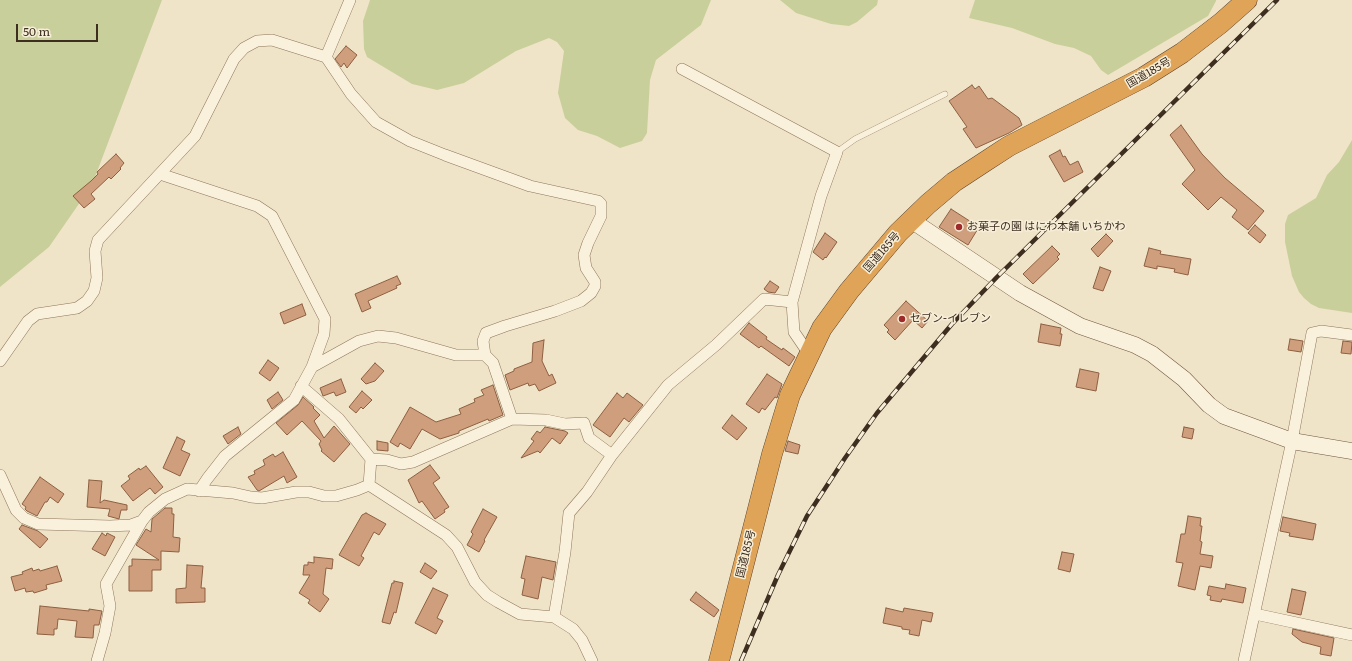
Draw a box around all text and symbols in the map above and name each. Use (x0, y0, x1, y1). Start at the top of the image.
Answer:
scale bar (18, 16, 100, 42)
text: 50 m (23, 22, 50, 40)
street label: 国道185号 (1124, 55, 1174, 91)
place label: お菓子の園 はにわ本舗 いちかわ (967, 220, 1125, 234)
marker: お菓子の園 はにわ本舗 いちかわ (954, 222, 964, 232)
street label: 国道185号 (861, 229, 903, 275)
place label: セブン-イレブン (910, 312, 991, 326)
marker: セブン-イレブン (897, 314, 907, 324)
street label: 国道185号 (734, 529, 758, 579)

